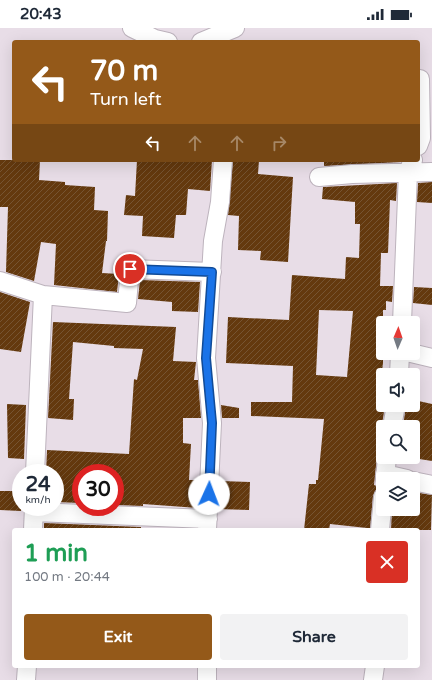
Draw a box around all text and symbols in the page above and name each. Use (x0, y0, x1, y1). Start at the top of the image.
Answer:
text: 20:43 (20, 5, 62, 23)
text: 70 m (90, 54, 158, 88)
icon: left (24, 56, 76, 108)
text: Turn left (90, 88, 162, 110)
icon: left (142, 132, 164, 154)
icon: ahead (184, 132, 206, 154)
icon: ahead (226, 132, 248, 154)
icon: right (268, 132, 290, 154)
pin (113, 252, 147, 286)
icon: arrive (119, 258, 141, 280)
north arrow (376, 316, 420, 360)
map controls (376, 316, 420, 516)
button: sound (376, 368, 420, 412)
button: search (376, 420, 420, 464)
speed limit sign: 30 (72, 464, 124, 516)
button: layers (376, 472, 420, 516)
text: 24 (25, 473, 51, 497)
position arrow (188, 473, 230, 515)
text: km/h (25, 494, 51, 506)
text: 1 min (24, 539, 88, 568)
button: close (366, 541, 408, 583)
text: 100 m · 20:44 (24, 569, 110, 585)
button: Exit (24, 614, 212, 660)
button: Share (220, 614, 408, 660)

